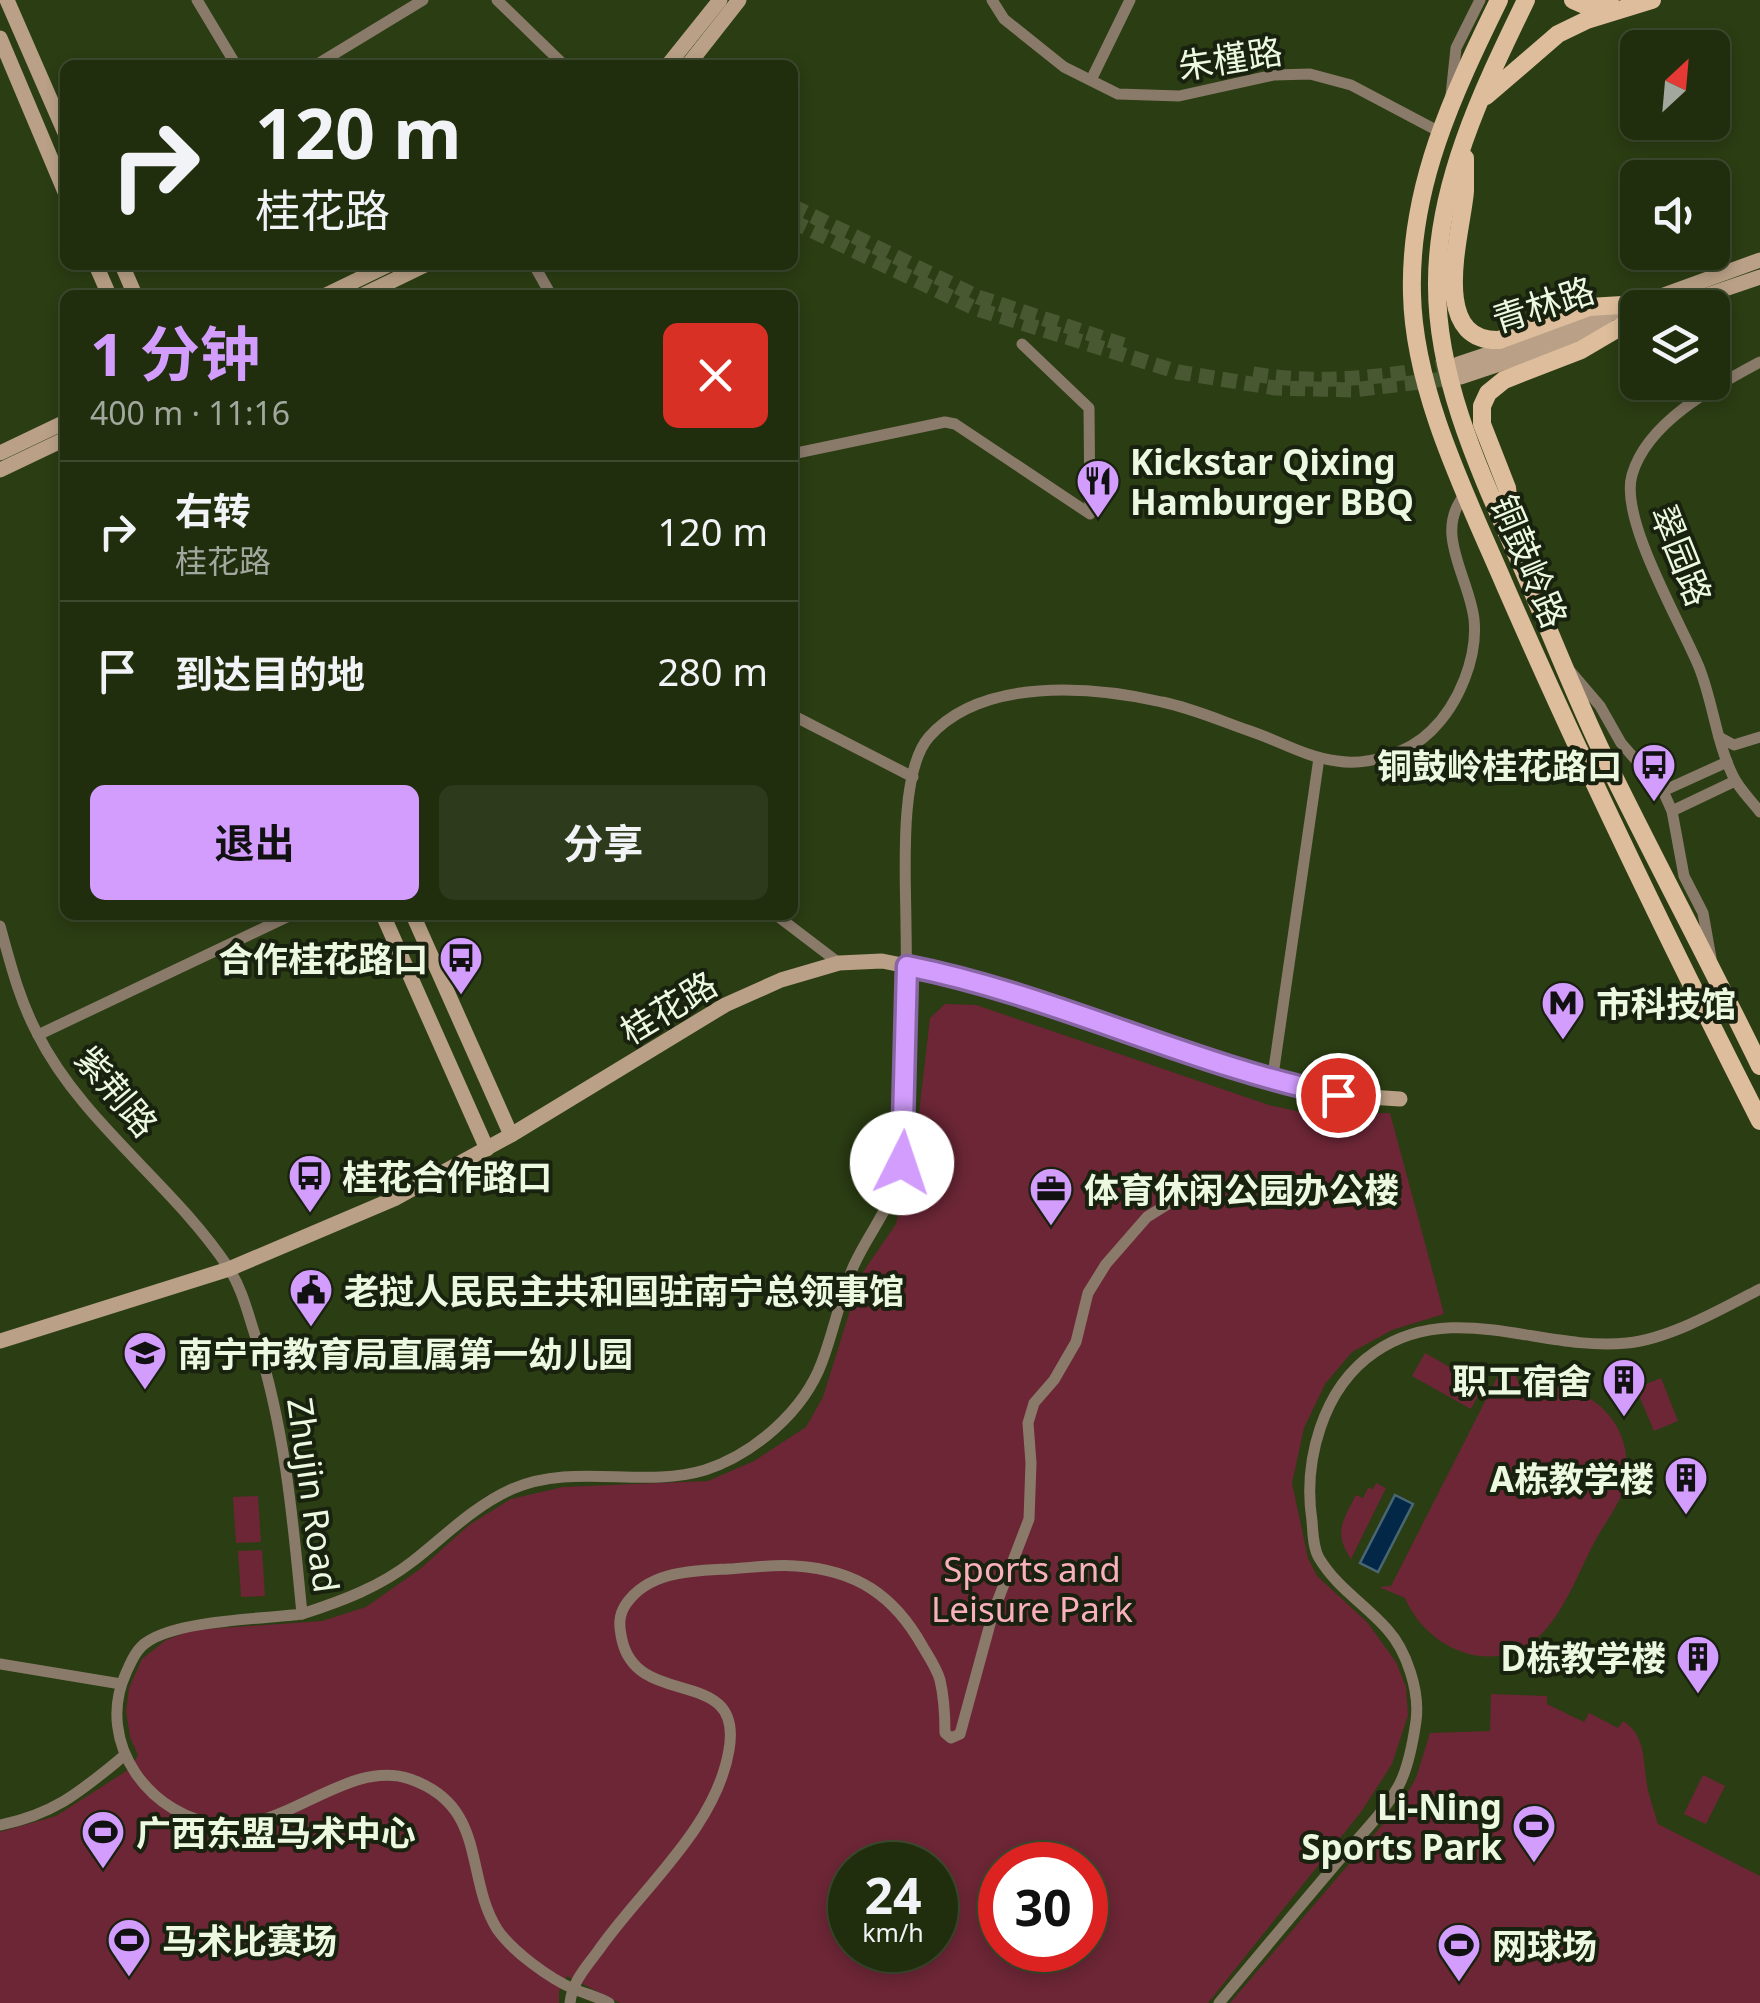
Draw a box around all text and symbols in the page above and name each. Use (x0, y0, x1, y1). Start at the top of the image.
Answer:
street label: 朱槿路 (1174, 27, 1286, 89)
north arrow (1620, 30, 1730, 140)
map controls (1620, 30, 1730, 400)
text: 120 m (255, 84, 462, 180)
icon: right (90, 100, 220, 230)
button: sound (1620, 160, 1730, 270)
text: 桂花路 (255, 179, 390, 240)
street label: 青林路 (1486, 265, 1600, 343)
button: layers (1620, 290, 1730, 400)
text: 1 分钟 (90, 312, 260, 394)
button: close (663, 323, 768, 428)
text: 400 m · 11:16 (90, 391, 290, 434)
place label: Kickstar Qixing Hamburger BBQ (1130, 438, 1414, 525)
restaurant icon: Kickstar Qixing Hamburger BBQ (1075, 458, 1121, 519)
text: 右转 (175, 484, 251, 536)
street label: 铜鼓岭路 (1481, 487, 1579, 635)
street label: 翠园路 (1641, 498, 1723, 612)
icon: right (90, 504, 145, 559)
text: 120 m (657, 505, 768, 557)
text: 桂花路 (175, 539, 271, 582)
icon: arrive (90, 644, 145, 699)
text: 280 m (657, 645, 768, 697)
text: 到达目的地 (175, 647, 365, 699)
place label: 铜鼓岭桂花路口 (1377, 742, 1622, 789)
bus stop icon: 铜鼓岭桂花路口 (1631, 742, 1677, 803)
button: 退出 (90, 785, 419, 900)
button: 分享 (439, 785, 768, 900)
place label: 合作桂花路口 (218, 935, 428, 982)
bus stop icon: 合作桂花路口 (438, 935, 484, 996)
street label: 桂花路 (611, 960, 725, 1054)
metro station icon: 市科技馆 (1540, 980, 1586, 1041)
place label: 市科技馆 (1596, 980, 1736, 1027)
street label: 紫荆路 (65, 1036, 169, 1146)
pin (1296, 1053, 1381, 1138)
icon: arrive (1311, 1068, 1366, 1123)
position arrow (850, 1111, 954, 1215)
bus stop icon: 桂花合作路口 (287, 1153, 333, 1214)
place label: 桂花合作路口 (342, 1153, 552, 1200)
office icon: 体育休闲公园办公楼 (1028, 1166, 1074, 1227)
place label: 体育休闲公园办公楼 (1084, 1166, 1399, 1213)
public building icon: 老挝人民民主共和国驻南宁总领事馆 (288, 1267, 334, 1328)
place label: 老挝人民民主共和国驻南宁总领事馆 (344, 1267, 904, 1314)
school or university icon: 南宁市教育局直属第一幼儿园 (122, 1330, 168, 1391)
place label: 南宁市教育局直属第一幼儿园 (178, 1330, 633, 1377)
place label: 职工宿舍 (1452, 1357, 1592, 1404)
building icon: 职工宿舍 (1601, 1357, 1647, 1418)
street label: Zhujin Road (277, 1395, 351, 1595)
place label: A栋教学楼 (1490, 1455, 1654, 1502)
building icon: A栋教学楼 (1663, 1455, 1709, 1516)
park label: Sports and Leisure Park (931, 1545, 1133, 1632)
place label: D栋教学楼 (1500, 1634, 1666, 1681)
building icon: D栋教学楼 (1675, 1634, 1721, 1695)
place label: Li-Ning Sports Park (1301, 1783, 1502, 1870)
sports icon: Li-Ning Sports Park (1511, 1803, 1557, 1864)
sports icon: 广西东盟马术中心 (80, 1809, 126, 1870)
place label: 广西东盟马术中心 (136, 1809, 416, 1856)
speed limit sign: 30 (978, 1842, 1108, 1972)
text: 24 (864, 1861, 922, 1929)
text: km/h (862, 1915, 924, 1949)
sports icon: 马术比赛场 (106, 1917, 152, 1978)
place label: 马术比赛场 (162, 1917, 337, 1964)
sports icon: 网球场 (1436, 1922, 1482, 1983)
place label: 网球场 (1492, 1922, 1597, 1969)

